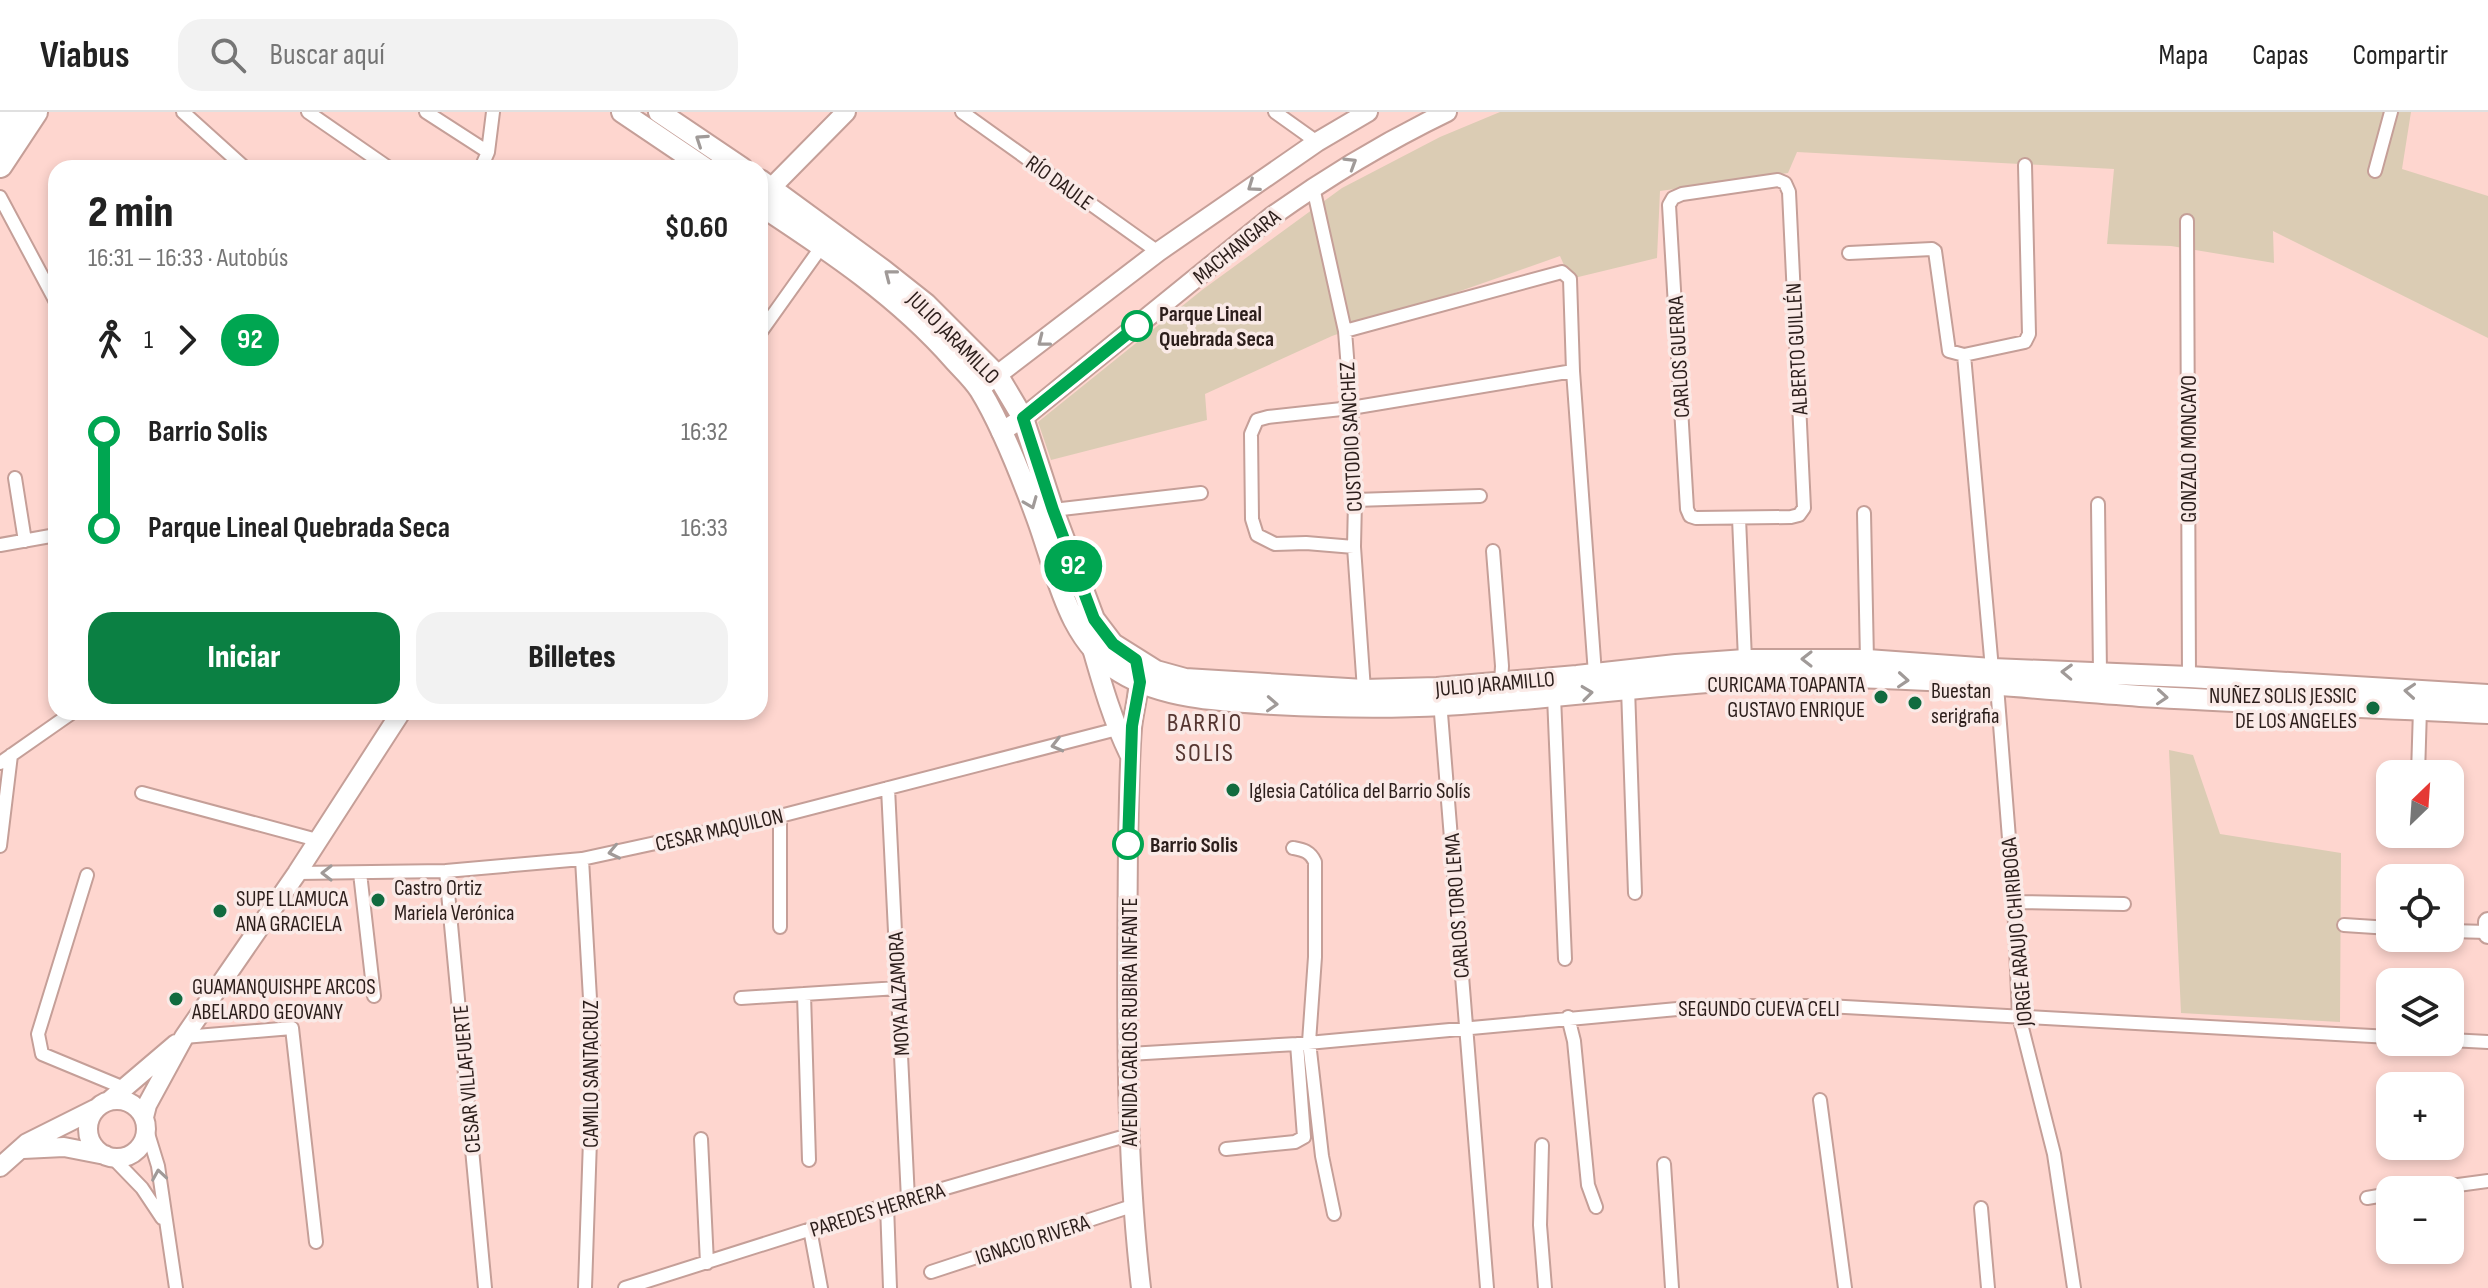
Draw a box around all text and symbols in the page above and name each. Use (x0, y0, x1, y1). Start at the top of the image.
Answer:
search box (178, 19, 738, 91)
text: Viabus (40, 33, 130, 78)
icon: search (206, 33, 250, 77)
text: Buscar aquí (270, 37, 385, 73)
text: Mapa (2159, 39, 2208, 72)
text: Capas (2252, 39, 2309, 72)
text: Compartir (2353, 39, 2448, 72)
one-way arrow (695, 135, 709, 150)
street label: RÍO DAULE (1020, 150, 1098, 217)
one-way arrow (1342, 157, 1357, 172)
one-way arrow (1247, 176, 1261, 191)
text: 2 min (88, 186, 173, 239)
street label: MACHANGARA (1188, 203, 1287, 291)
text: $0.60 (664, 210, 728, 246)
text: 16:31 – 16:33 · Autobús (88, 243, 288, 274)
one-way arrow (884, 271, 899, 285)
street label: ALBERTO GUILLÉN (1781, 282, 1814, 417)
street label: JULIO JARAMILLO (900, 285, 1005, 390)
street label: CARLOS GUERRA (1663, 295, 1696, 419)
place label: Parque Lineal Quebrada Seca (1159, 301, 1274, 353)
marker: Parque Lineal Quebrada Seca (1122, 311, 1152, 341)
icon: walk (88, 318, 132, 362)
icon: forward (165, 318, 209, 362)
text: 92 (237, 323, 263, 356)
text: 1 (144, 325, 153, 356)
one-way arrow (1037, 331, 1052, 345)
street label: CUSTODIO SANCHEZ (1334, 361, 1369, 512)
street label: GONZALO MONCAYO (2176, 375, 2203, 523)
text: Barrio Solis (148, 414, 268, 450)
text: 16:32 (681, 417, 728, 448)
one-way arrow (1021, 495, 1038, 509)
text: Parque Lineal Quebrada Seca (148, 510, 450, 546)
text: 16:33 (681, 513, 728, 544)
line badge: 92 (1037, 540, 1109, 592)
text: 92 (1060, 549, 1086, 582)
button: Iniciar (88, 612, 400, 704)
button: Billetes (416, 612, 728, 704)
one-way arrow (1800, 650, 1813, 668)
one-way arrow (2060, 663, 2073, 680)
street label: JULIO JARAMILLO (1433, 666, 1556, 703)
one-way arrow (1897, 671, 1910, 688)
place label: CURICAMA TOAPANTA GUSTAVO ENRIQUE (1707, 672, 1866, 724)
place label: Buestan serigrafia (1931, 678, 1999, 730)
one-way arrow (2403, 682, 2416, 699)
place label: NUÑEZ SOLIS JESSIC DE LOS ANGELES (2209, 683, 2357, 735)
one-way arrow (1581, 684, 1594, 701)
marker: CURICAMA TOAPANTA GUSTAVO ENRIQUE (1872, 688, 1890, 706)
one-way arrow (2156, 688, 2169, 705)
marker: Buestan serigrafia (1906, 694, 1924, 712)
one-way arrow (1266, 695, 1279, 712)
marker: NUÑEZ SOLIS JESSIC DE LOS ANGELES (2364, 699, 2382, 717)
district label: BARRIO SOLIS (1167, 708, 1243, 769)
one-way arrow (1050, 735, 1064, 752)
north arrow (2376, 760, 2464, 848)
map controls (2376, 760, 2464, 1264)
place label: Iglesia Católica del Barrio Solís (1249, 778, 1471, 805)
marker: Iglesia Católica del Barrio Solís (1224, 781, 1242, 799)
street label: CESAR MAQUILON (653, 803, 786, 858)
marker: Barrio Solis (1113, 829, 1143, 859)
place label: Barrio Solis (1150, 832, 1238, 859)
street label: CARLOS TORO LEMA (1439, 832, 1476, 979)
street label: JORGE ARAUJO CHIRIBOGA (1996, 836, 2039, 1028)
one-way arrow (607, 843, 621, 860)
one-way arrow (320, 864, 333, 882)
button: locate (2376, 864, 2464, 952)
place label: Castro Ortiz Mariela Verónica (394, 875, 515, 927)
place label: SUPE LLAMUCA ANA GRACIELA (235, 886, 349, 938)
marker: Castro Ortiz Mariela Verónica (369, 891, 387, 909)
street label: AVENIDA CARLOS RUBIRA INFANTE (1117, 897, 1144, 1148)
marker: SUPE LLAMUCA ANA GRACIELA (211, 902, 229, 920)
street label: MOYA ALZAMORA (883, 931, 916, 1057)
button: layers (2376, 968, 2464, 1056)
place label: GUAMANQUISHPE ARCOS ABELARDO GEOVANY (191, 974, 376, 1026)
marker: GUAMANQUISHPE ARCOS ABELARDO GEOVANY (167, 990, 185, 1008)
street label: SEGUNDO CUEVA CELI (1678, 996, 1840, 1023)
street label: CAMILO SANTACRUZ (578, 1000, 605, 1148)
street label: CESAR VILLAFUERTE (448, 1004, 487, 1154)
button: + (2376, 1072, 2464, 1160)
one-way arrow (151, 1168, 168, 1182)
button: − (2376, 1176, 2464, 1264)
street label: PAREDES HERRERA (807, 1177, 949, 1244)
street label: IGNACIO RIVERA (972, 1209, 1093, 1272)

